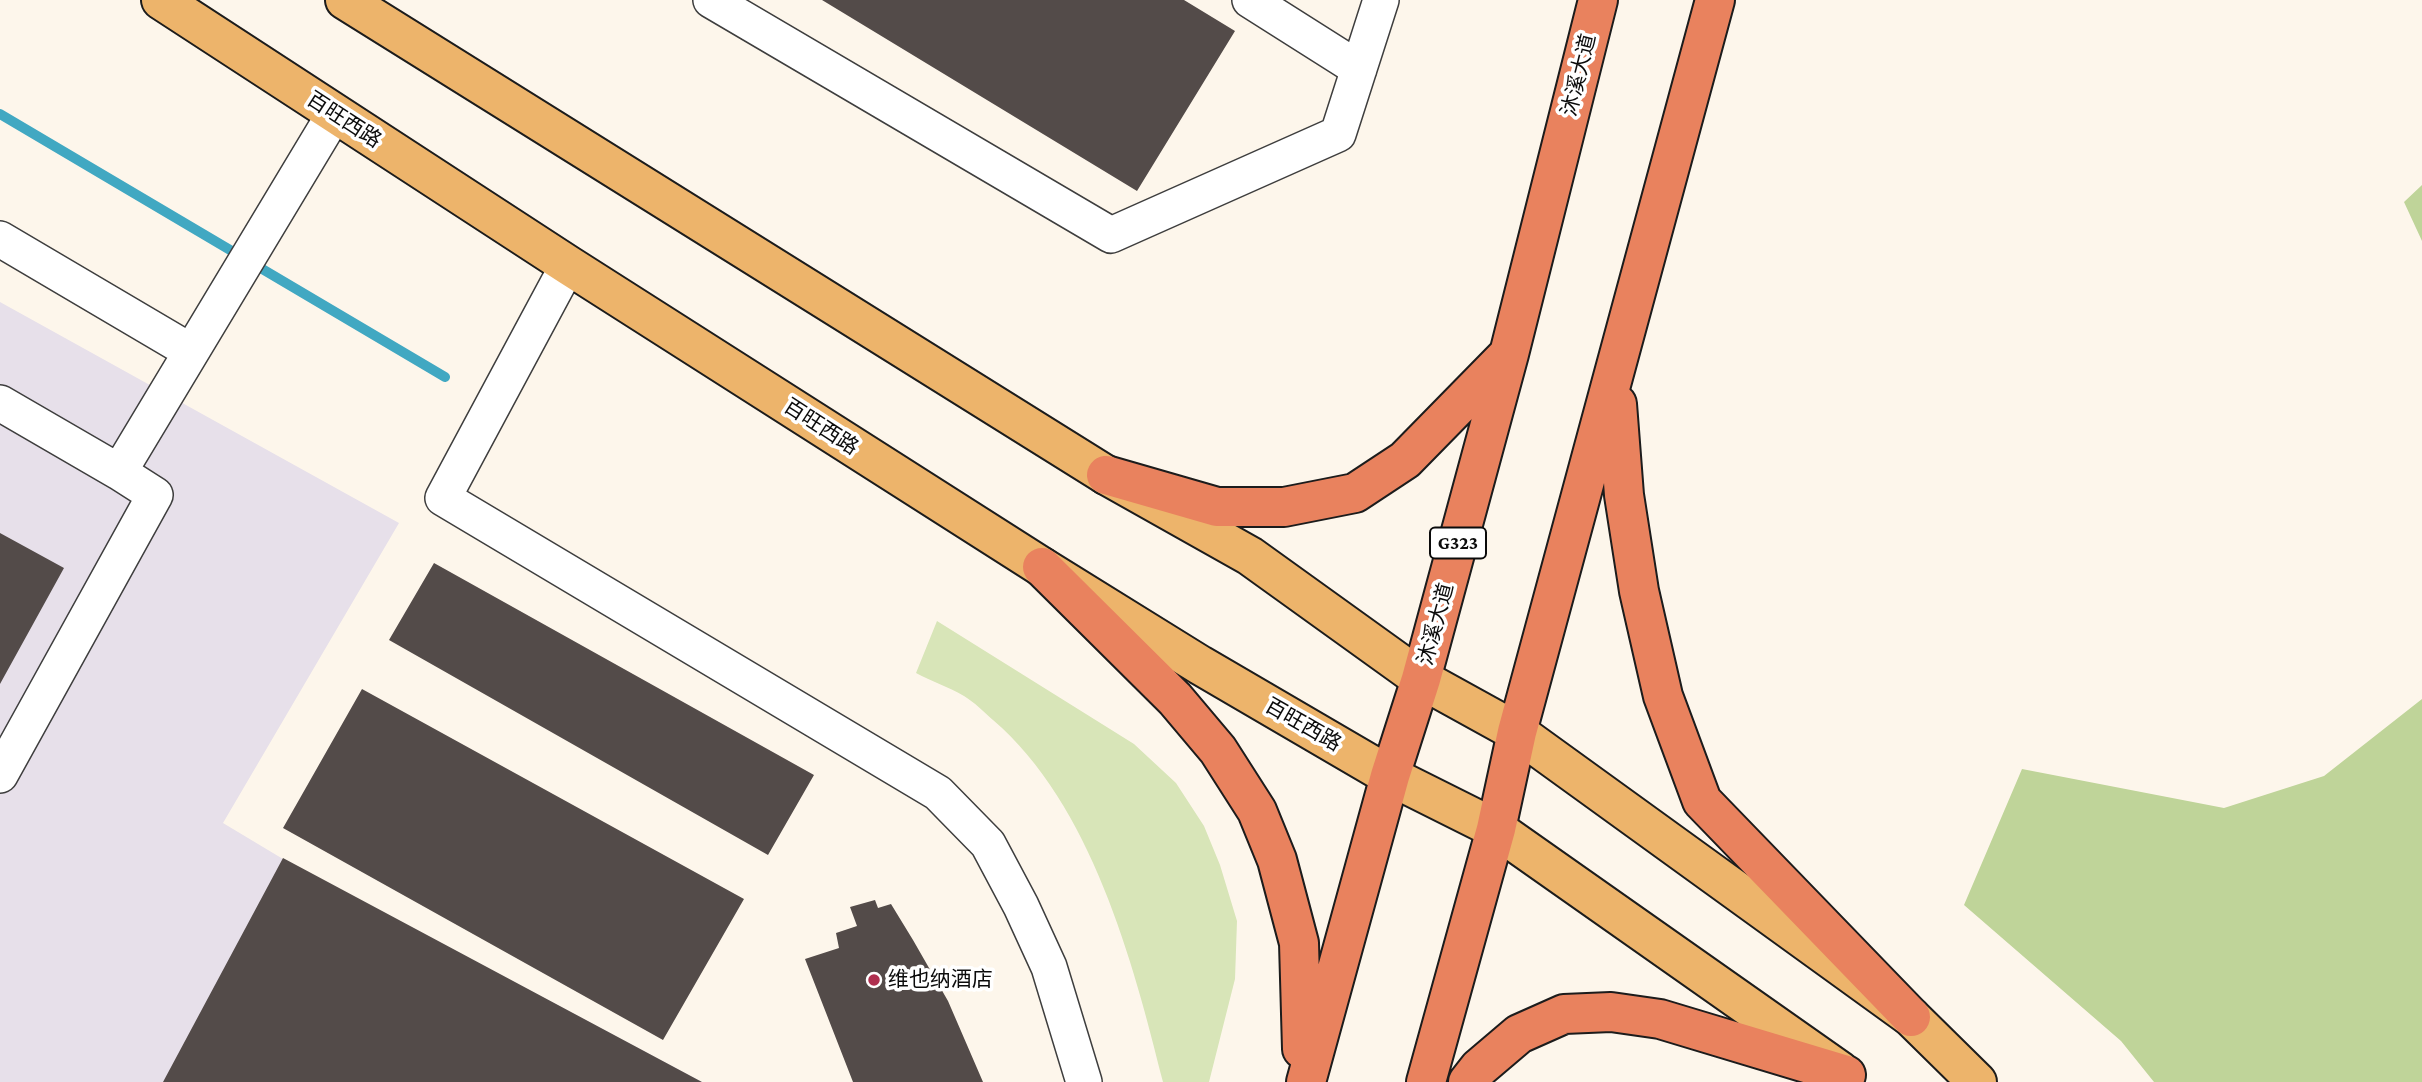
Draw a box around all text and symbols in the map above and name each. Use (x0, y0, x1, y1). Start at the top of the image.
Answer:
street label: 沐溪大道 (1557, 31, 1601, 119)
street label: 百旺西路 (302, 87, 386, 153)
street label: 百旺西路 (779, 394, 863, 460)
road number: G323 (1430, 528, 1486, 558)
street label: 沐溪大道 (1413, 580, 1459, 668)
street label: 百旺西路 (1260, 693, 1346, 757)
place label: 维也纳酒店 (888, 967, 993, 993)
marker: 维也纳酒店 (866, 972, 882, 988)

